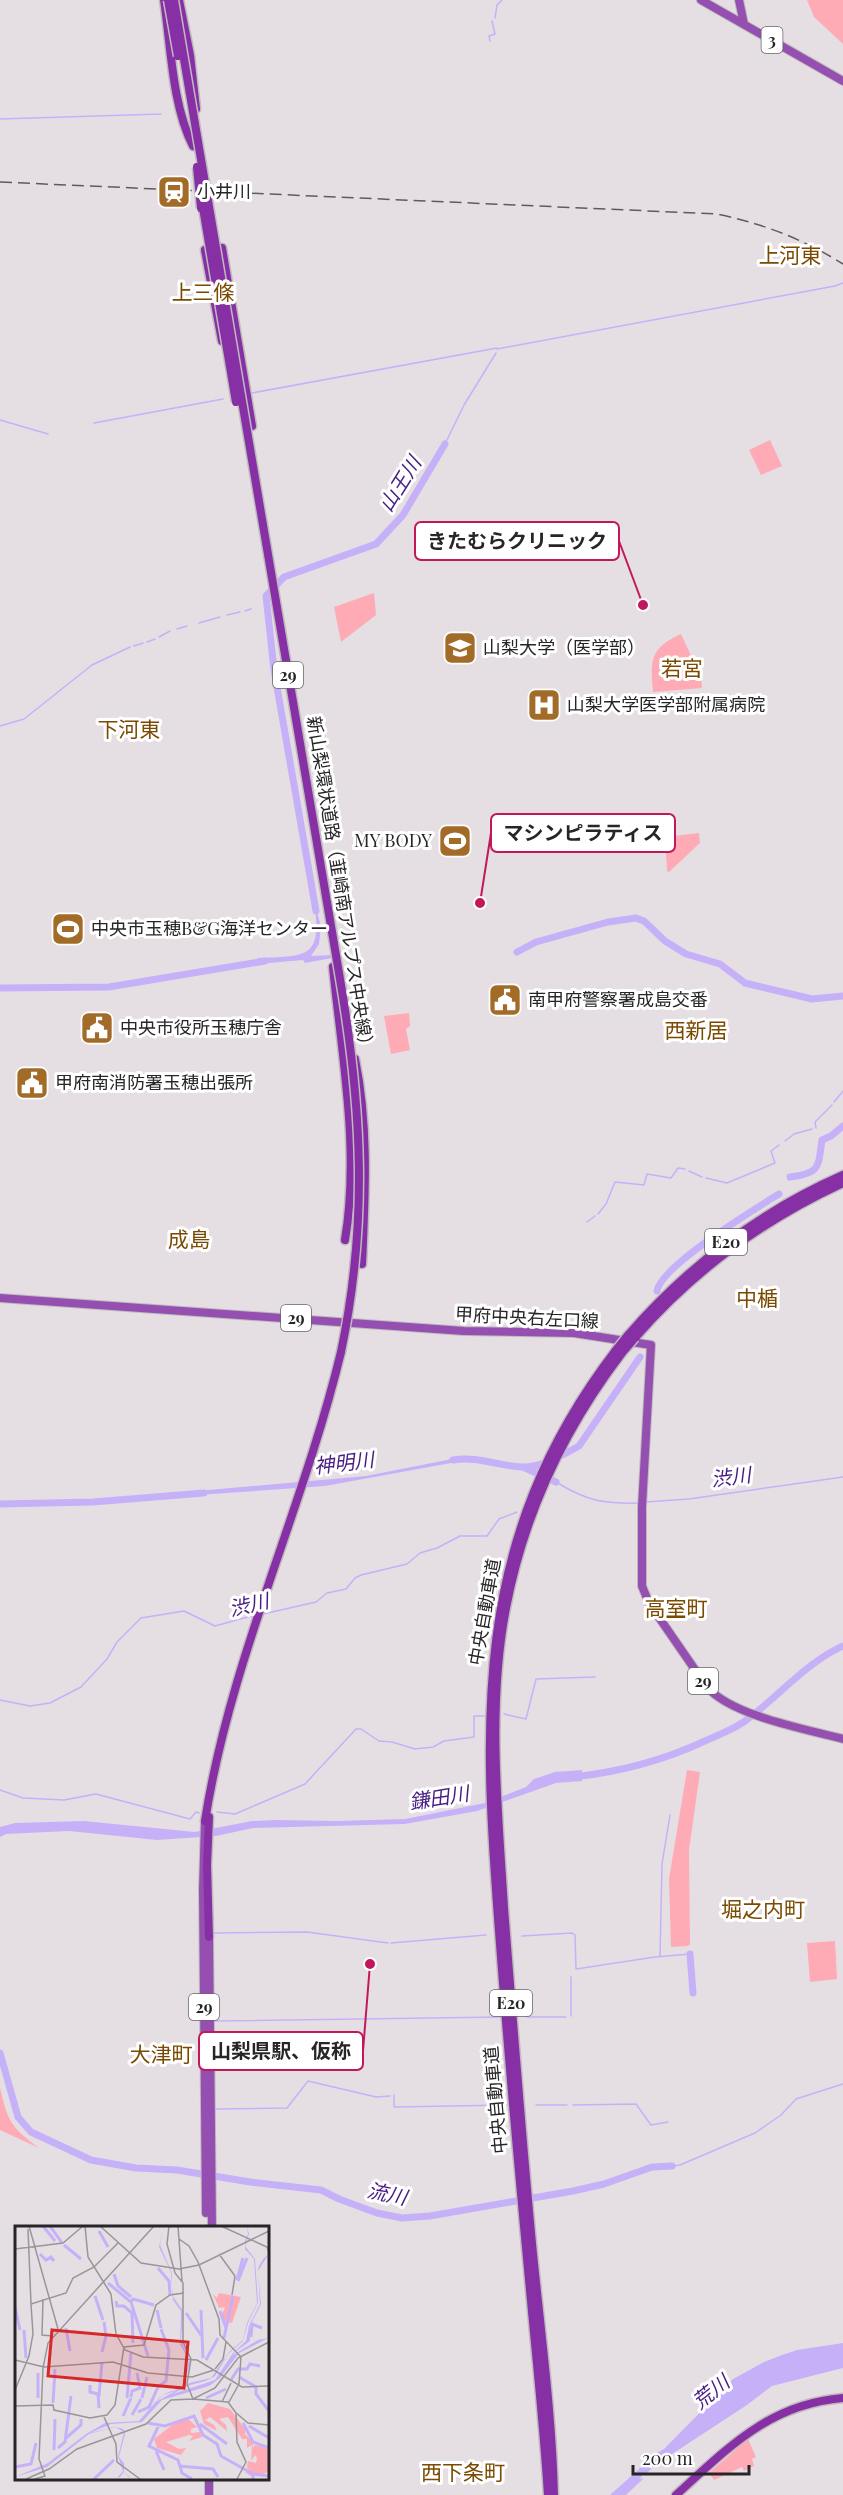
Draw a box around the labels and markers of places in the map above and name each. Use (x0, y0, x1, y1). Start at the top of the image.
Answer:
station icon: 小井川 (156, 174, 192, 210)
place label: 小井川 (197, 179, 251, 203)
callout: きたむらクリニック (415, 522, 619, 560)
school or university icon: 山梨大学（医学部） (442, 630, 478, 666)
place label: 山梨大学（医学部） (483, 635, 645, 659)
hospital icon: 山梨大学医学部附属病院 (526, 687, 562, 723)
place label: 山梨大学医学部附属病院 (567, 692, 765, 716)
callout: マシンピラティス (491, 814, 675, 852)
sports icon: MY BODY (437, 823, 473, 859)
place label: MY BODY (354, 828, 432, 852)
sports icon: 中央市玉穂B&G海洋センター (50, 911, 86, 947)
place label: 中央市玉穂B&G海洋センター (91, 916, 328, 940)
public building icon: 南甲府警察署成島交番 (487, 982, 523, 1018)
place label: 南甲府警察署成島交番 (528, 987, 708, 1011)
public building icon: 中央市役所玉穂庁舎 (79, 1010, 115, 1046)
place label: 中央市役所玉穂庁舎 (120, 1015, 282, 1039)
public building icon: 甲府南消防署玉穂出張所 (14, 1065, 50, 1101)
place label: 甲府南消防署玉穂出張所 (55, 1070, 253, 1094)
callout: 山梨県駅、仮称 (199, 2032, 363, 2070)

